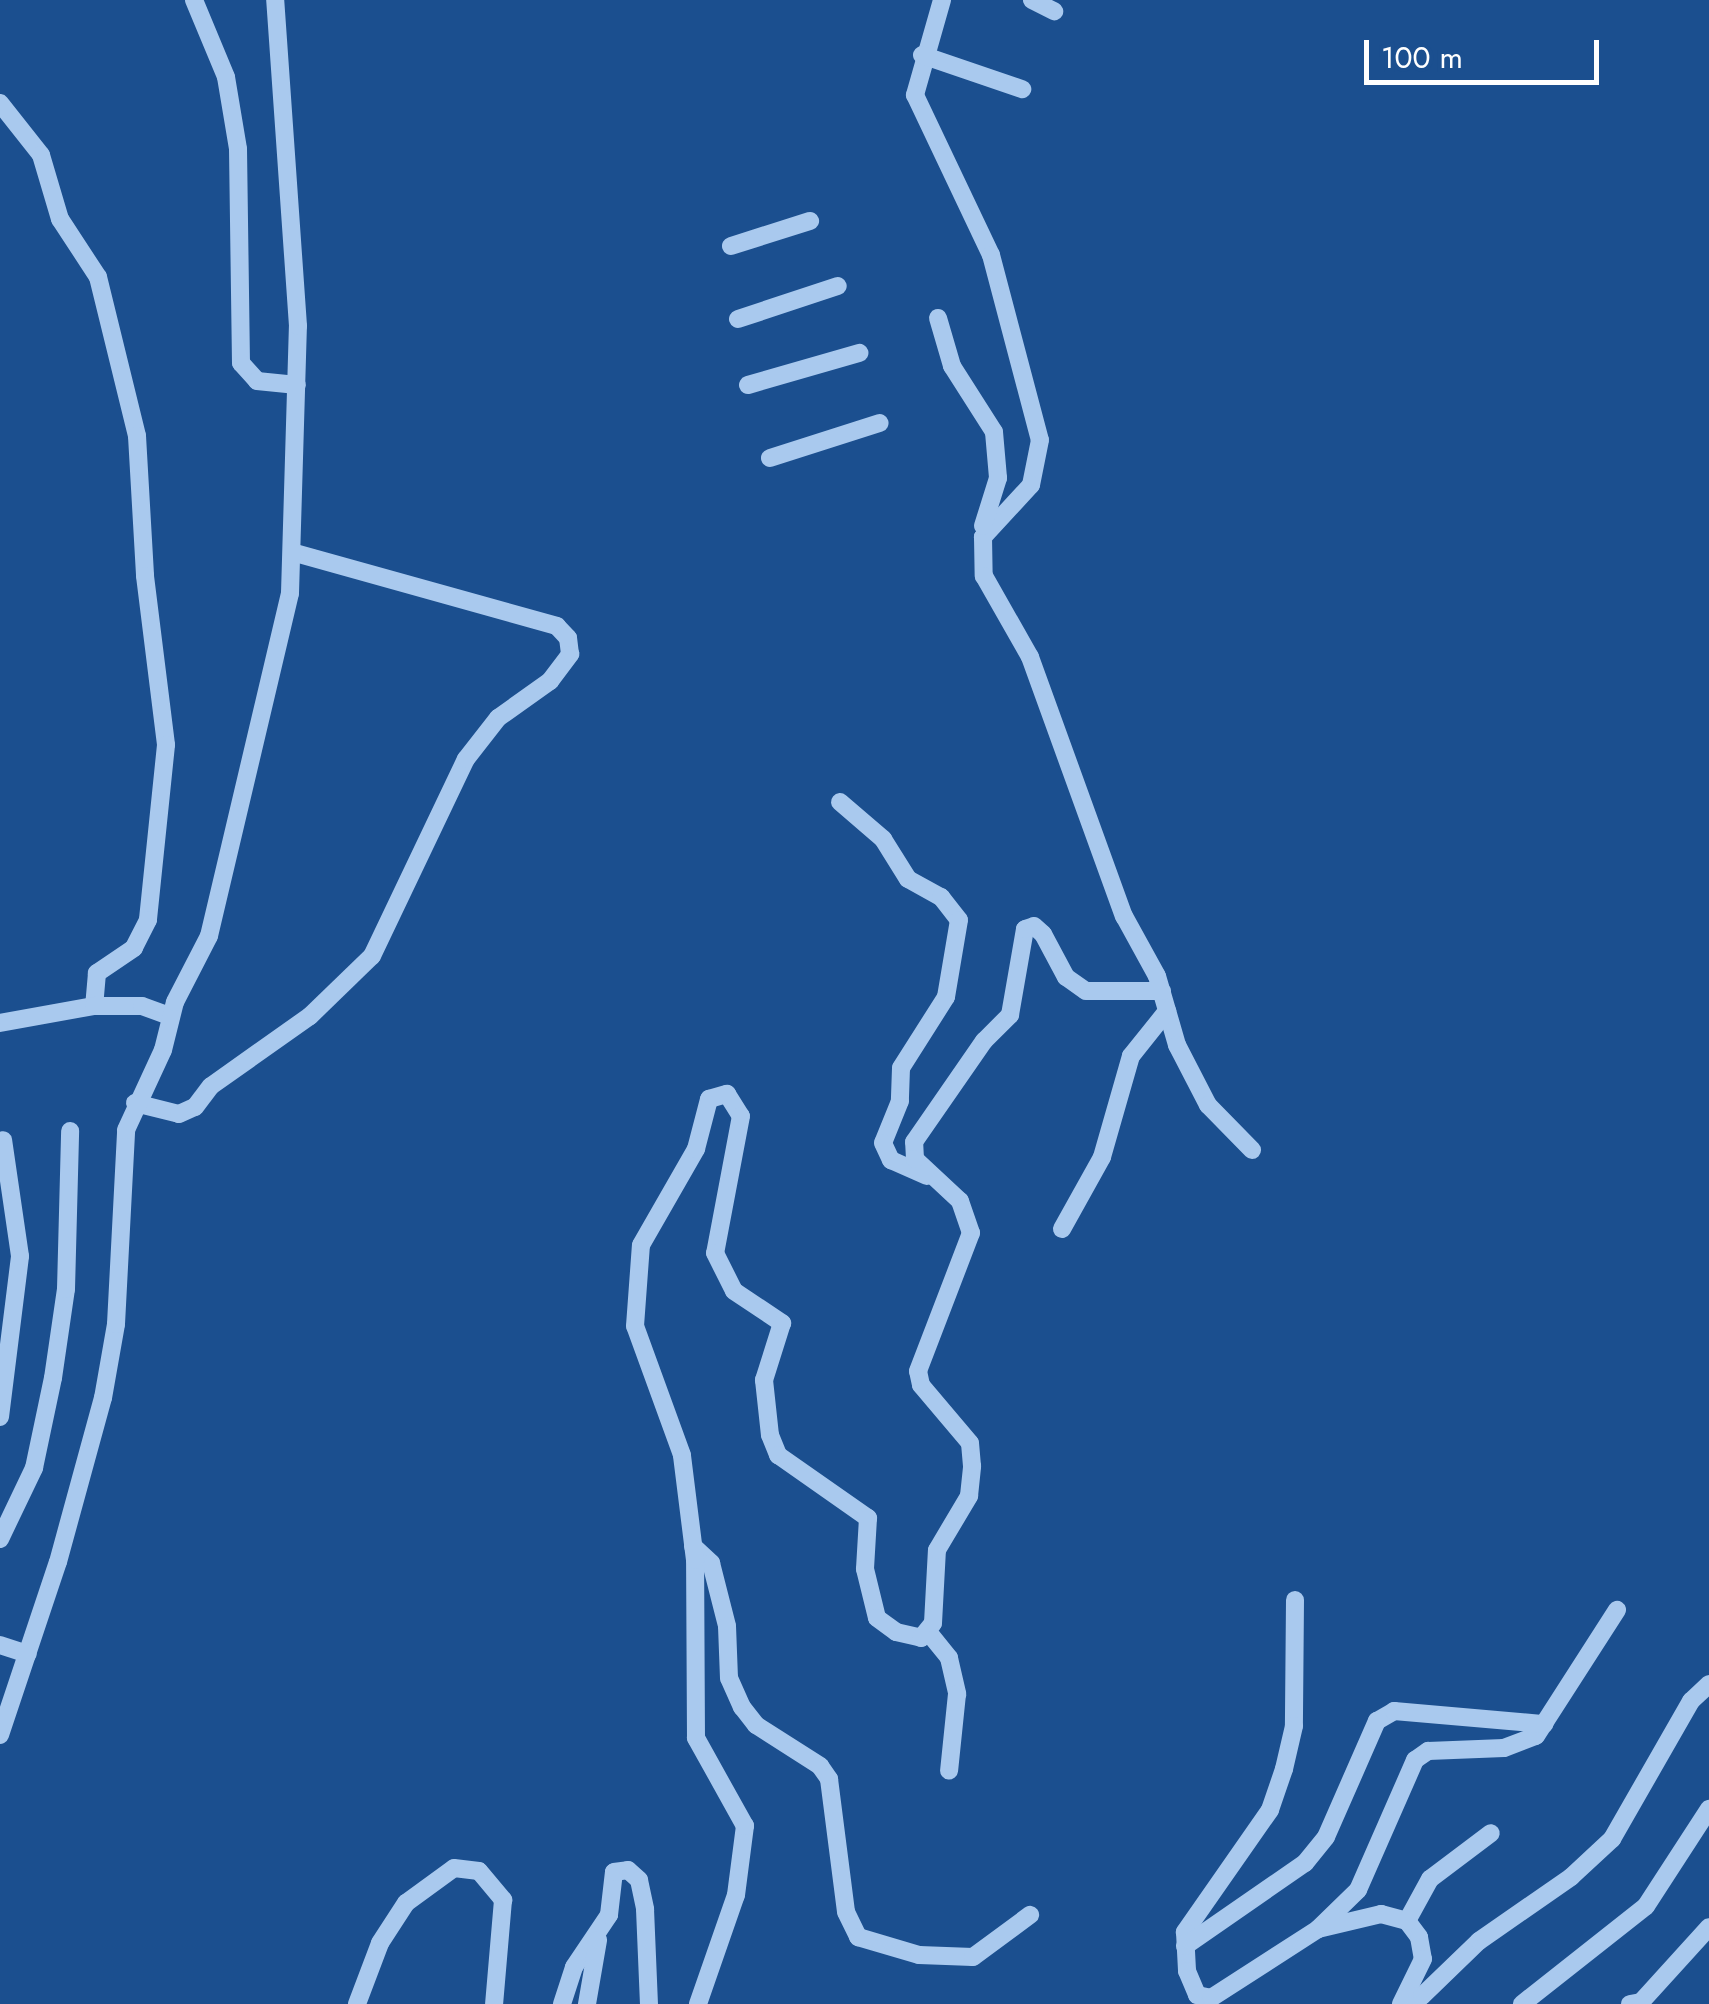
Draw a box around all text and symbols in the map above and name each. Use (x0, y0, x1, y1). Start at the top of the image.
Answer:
scale bar (1369, 20, 1604, 82)
text: 100 m (1381, 36, 1463, 79)

